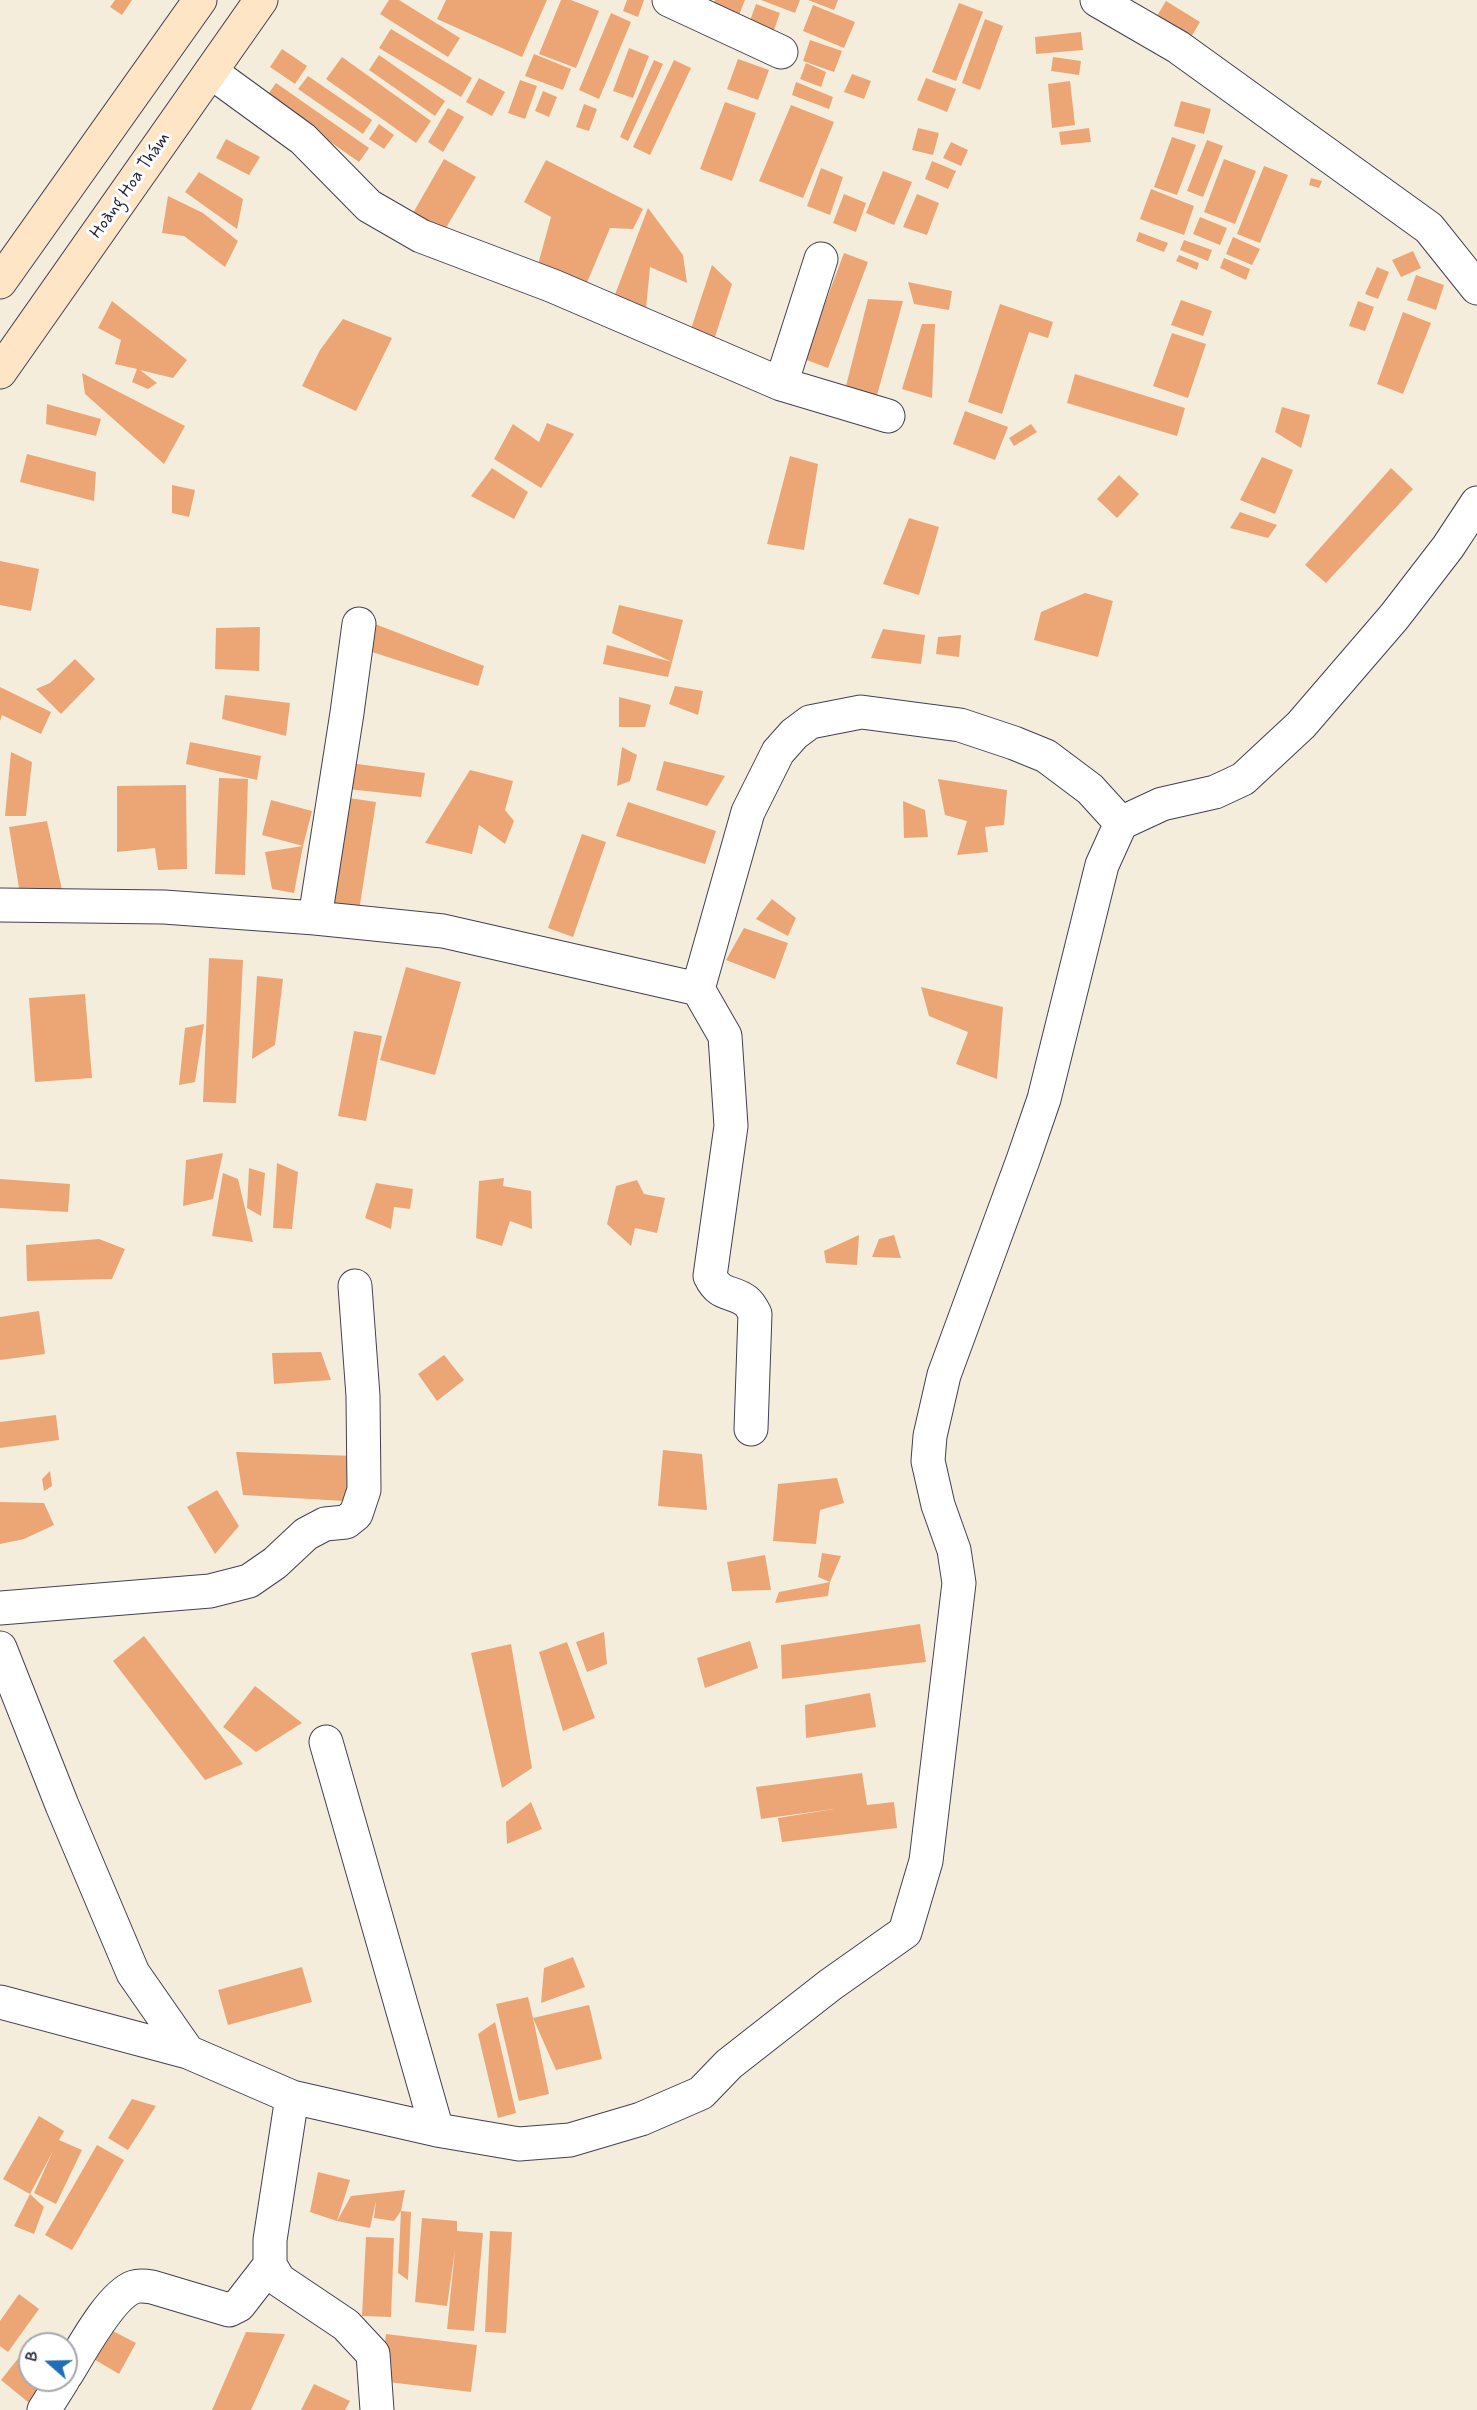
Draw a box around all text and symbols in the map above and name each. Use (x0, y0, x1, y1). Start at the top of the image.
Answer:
street label: Hoàng Hoa Thám (86, 129, 176, 243)
north arrow (18, 2332, 78, 2392)
text: B (21, 2348, 44, 2365)

